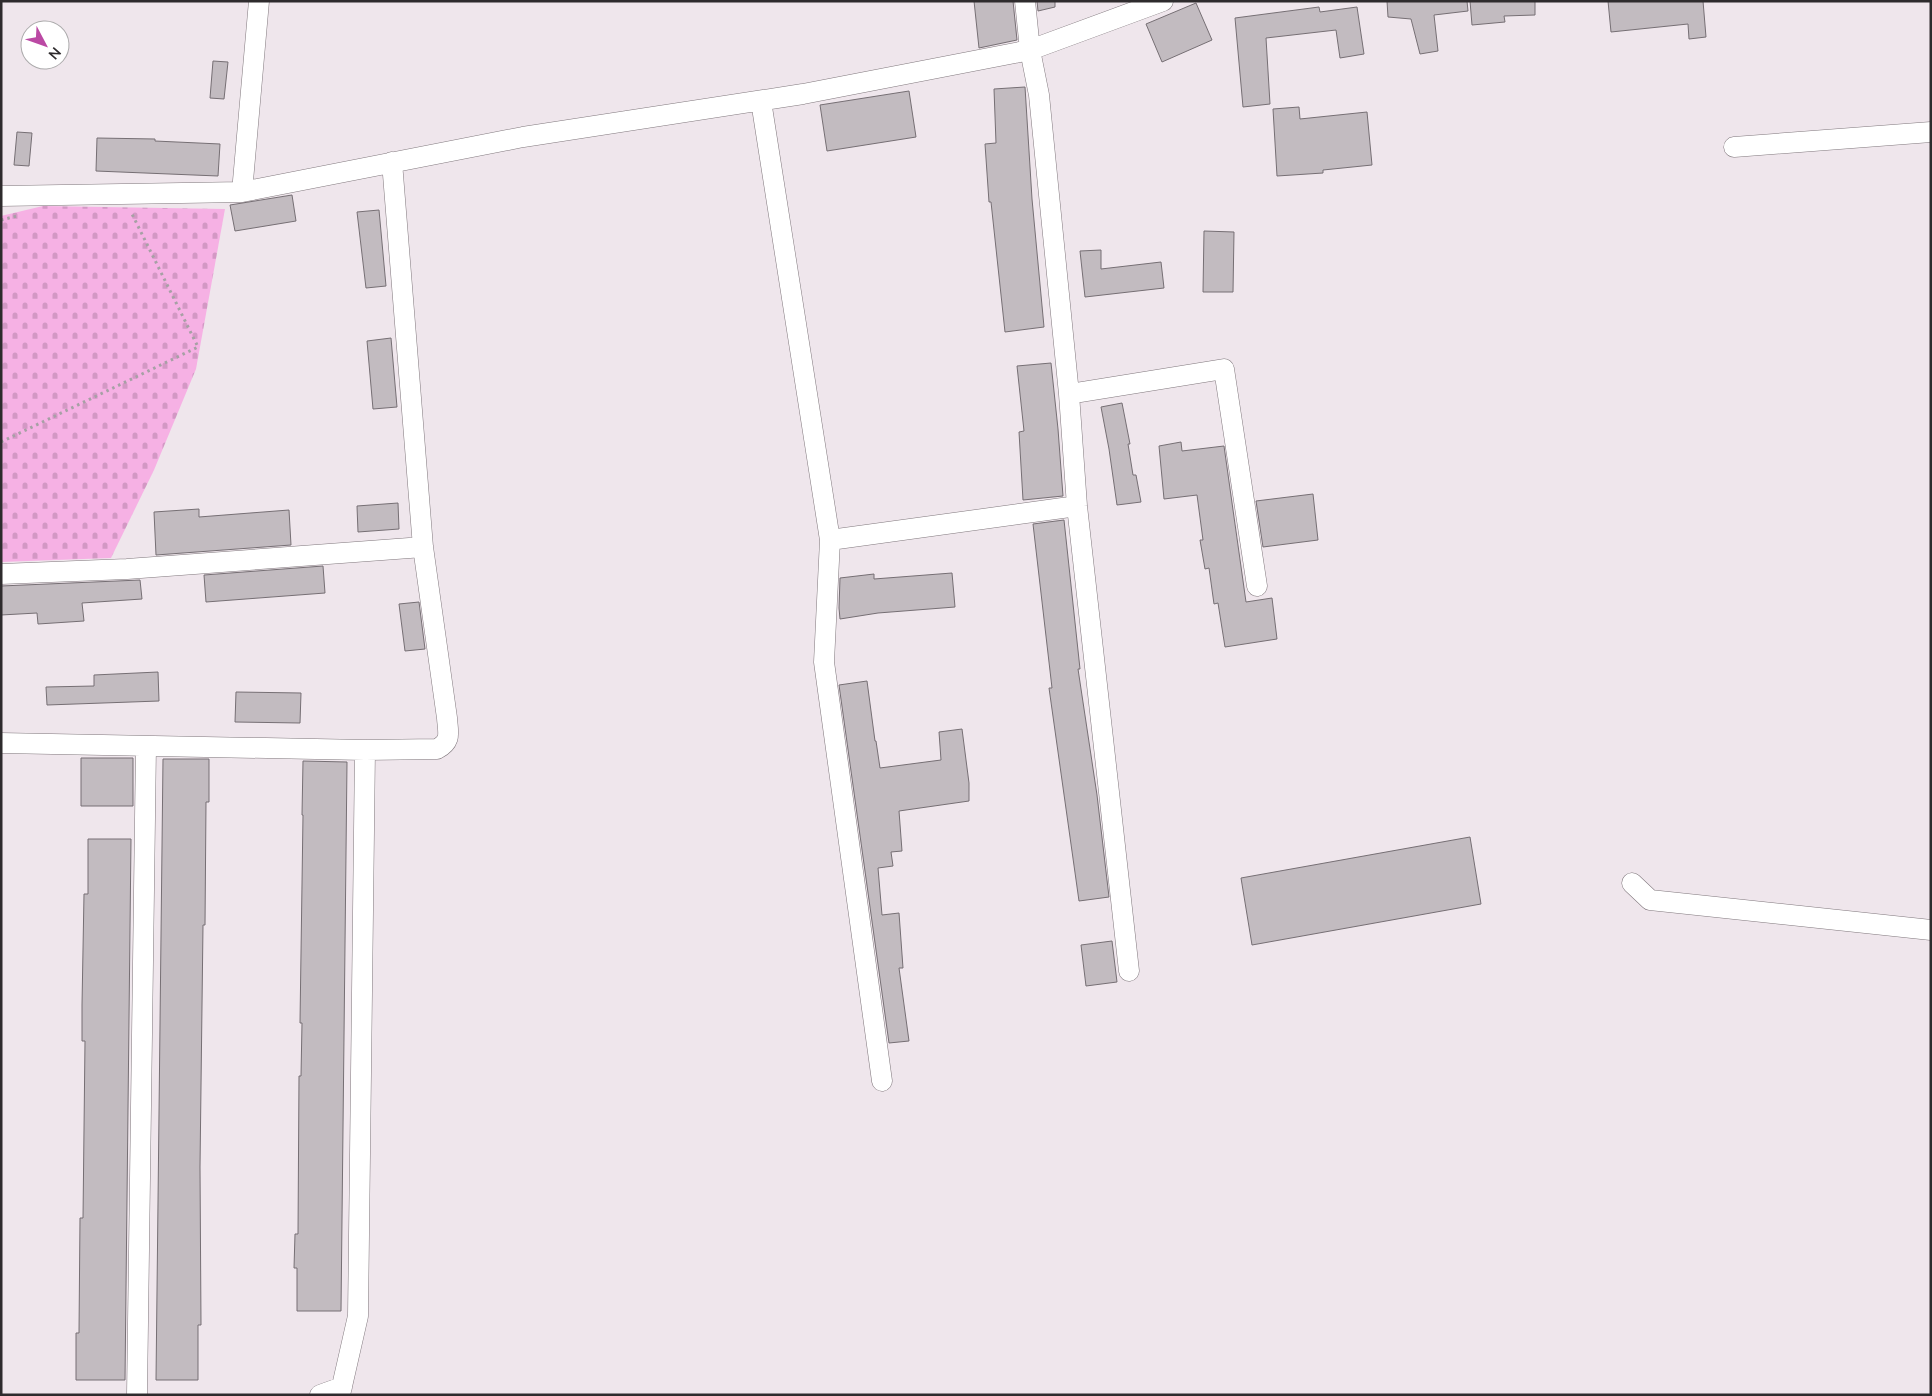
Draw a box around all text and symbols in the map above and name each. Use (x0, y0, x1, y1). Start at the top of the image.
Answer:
north arrow (20, 20, 70, 70)
text: N (44, 43, 65, 63)

